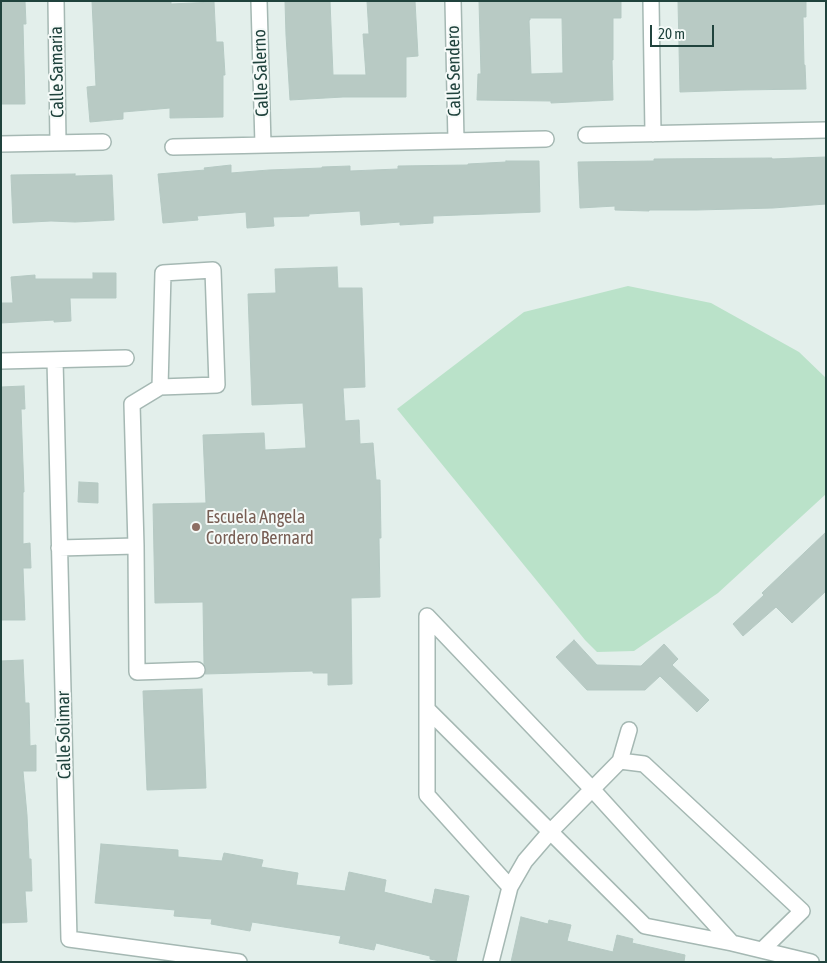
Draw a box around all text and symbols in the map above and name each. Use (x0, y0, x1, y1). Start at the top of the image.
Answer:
scale bar (652, 15, 716, 47)
street label: Calle Sendero (442, 25, 466, 117)
text: 20 m (658, 25, 685, 42)
street label: Calle Samaria (45, 26, 69, 118)
street label: Calle Salerno (249, 29, 273, 117)
place label: Escuela Angela Cordero Bernard (206, 506, 314, 548)
marker: Escuela Angela Cordero Bernard (190, 521, 202, 533)
street label: Calle Solimar (52, 691, 76, 779)

